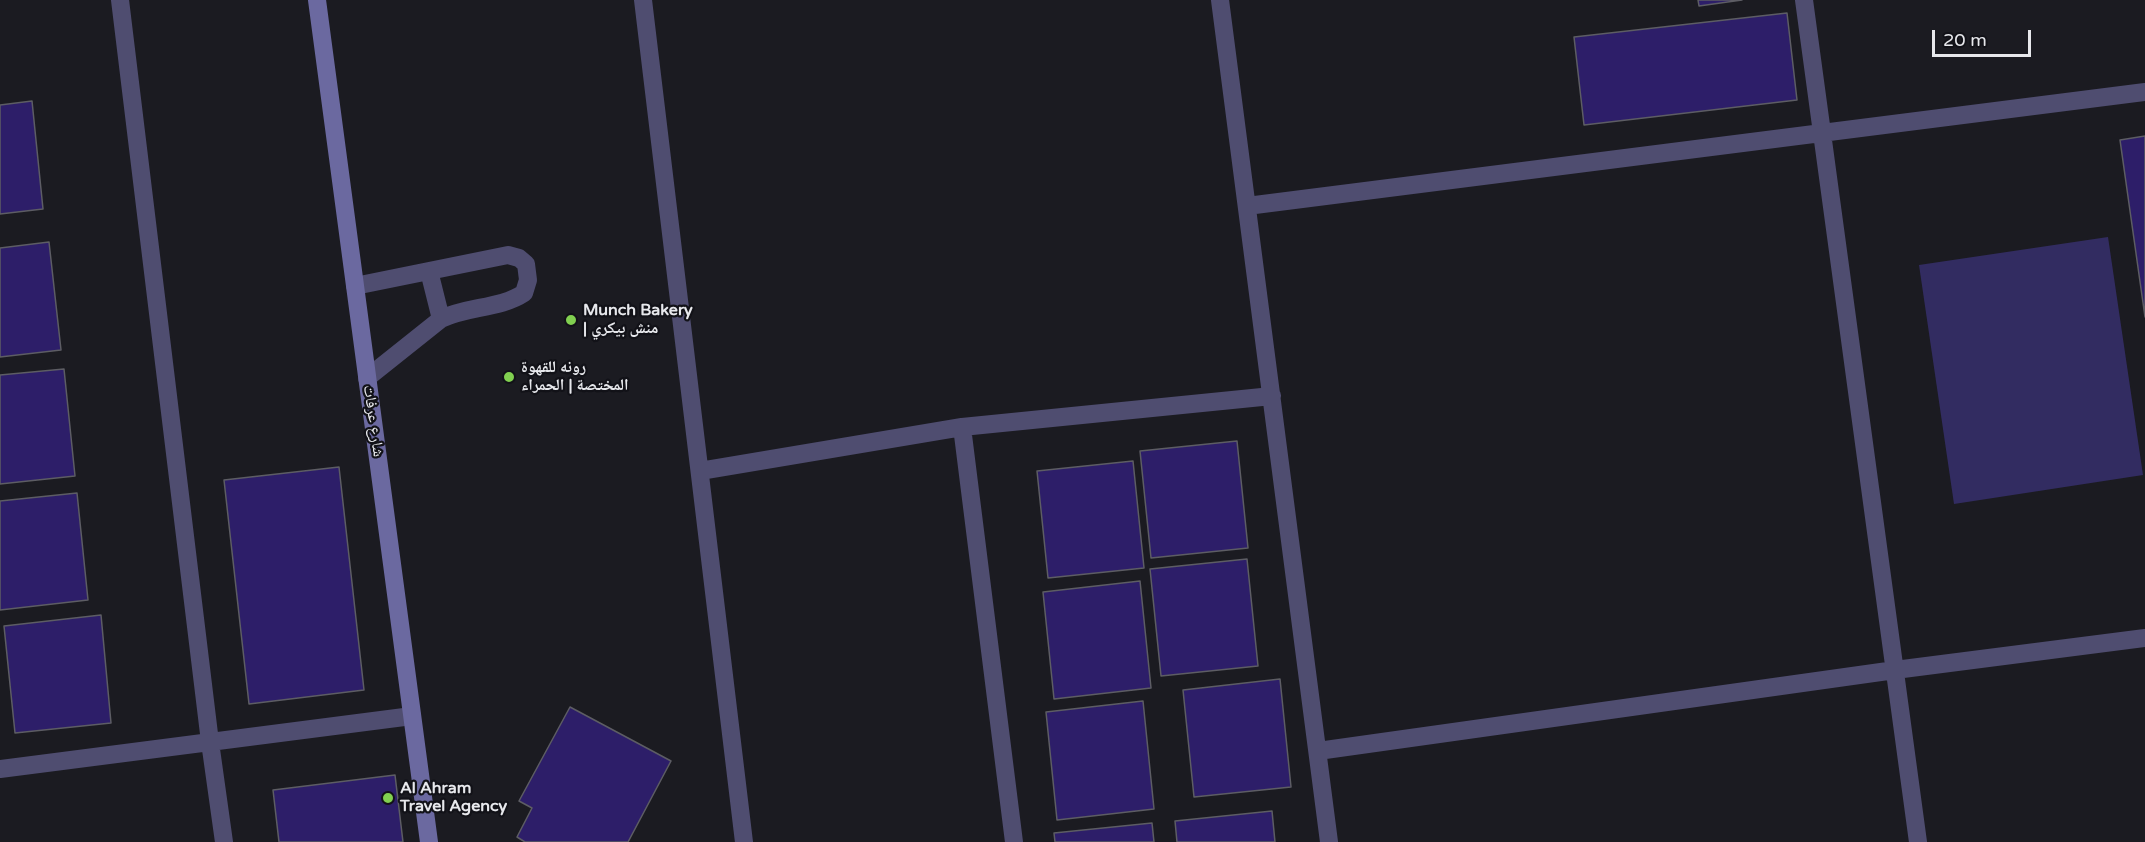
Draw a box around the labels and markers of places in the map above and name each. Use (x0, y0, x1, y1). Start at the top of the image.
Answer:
place label: Munch Bakery | منش بيكري (583, 301, 693, 339)
marker: Munch Bakery | منش بيكري (564, 313, 578, 327)
place label: رونه للقهوة المختصة | الحمراء (521, 358, 628, 396)
marker: رونه للقهوة المختصة | الحمراء (502, 370, 516, 384)
place label: Al Ahram Travel Agency (400, 779, 507, 817)
marker: Al Ahram Travel Agency (381, 791, 395, 805)

